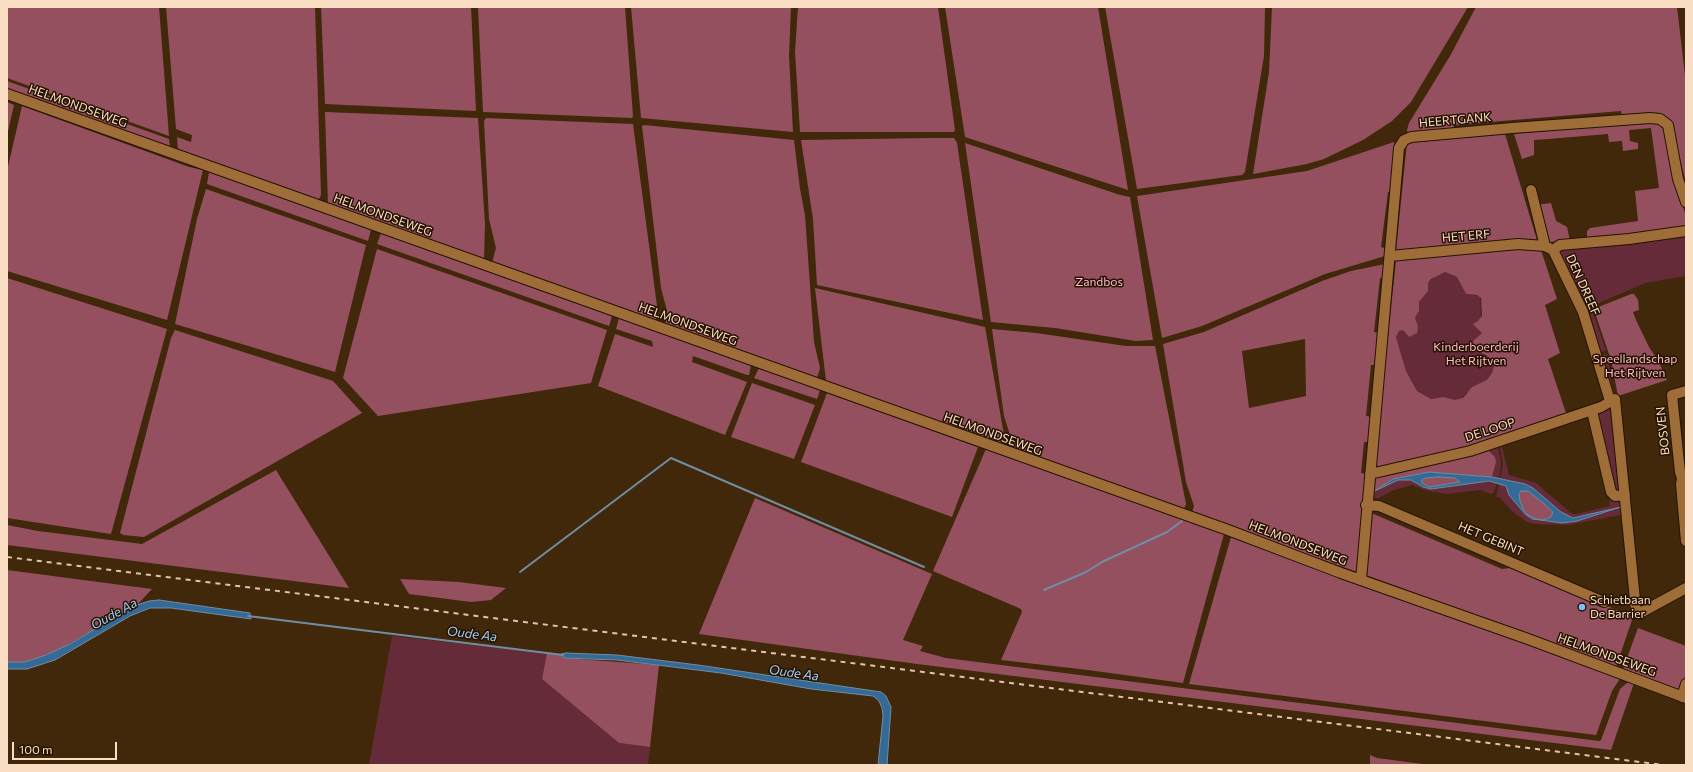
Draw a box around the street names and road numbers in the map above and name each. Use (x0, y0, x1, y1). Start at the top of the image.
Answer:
street label: HELMONDSEWEG (27, 81, 129, 131)
street label: HEERTGANK (1418, 110, 1492, 130)
street label: HELMONDSEWEG (332, 190, 434, 240)
street label: HET ERF (1441, 227, 1491, 245)
street label: DEN DREEF (1563, 252, 1603, 318)
street label: HELMONDSEWEG (637, 299, 739, 349)
street label: BOSVEN (1653, 406, 1673, 456)
street label: HELMONDSEWEG (942, 409, 1044, 459)
street label: DE LOOP (1463, 415, 1517, 445)
street label: HELMONDSEWEG (1247, 518, 1349, 568)
street label: HET GEBINT (1456, 519, 1526, 559)
street label: HELMONDSEWEG (1556, 630, 1658, 680)

